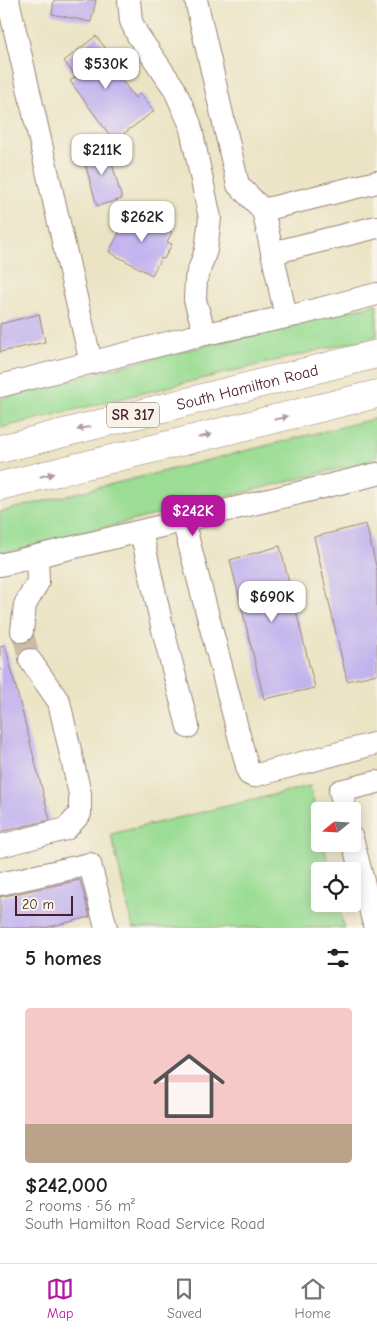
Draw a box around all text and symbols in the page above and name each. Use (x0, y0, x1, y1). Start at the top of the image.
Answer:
pin: $530K (71, 48, 141, 90)
text: $530K (84, 55, 128, 73)
pin: $211K (67, 134, 137, 176)
text: $211K (82, 141, 122, 159)
pin: $262K (107, 200, 177, 243)
text: $262K (121, 208, 163, 226)
street label: South Hamilton Road (175, 361, 320, 414)
road number: SR 317 (107, 402, 159, 428)
one-way arrow (273, 414, 288, 422)
one-way arrow (76, 424, 91, 432)
one-way arrow (198, 432, 213, 440)
one-way arrow (40, 470, 55, 478)
pin: $242K (158, 494, 228, 537)
text: $242K (172, 502, 214, 520)
pin: $690K (237, 580, 307, 623)
text: $690K (250, 588, 294, 606)
north arrow (311, 802, 361, 852)
map controls (311, 802, 361, 912)
button: locate (311, 862, 361, 912)
scale bar (15, 893, 72, 916)
text: 20 m (22, 896, 54, 913)
icon: filters (324, 944, 352, 972)
text: 5 homes (25, 946, 102, 970)
icon: home (144, 1041, 234, 1131)
text: $242,000 (25, 1173, 108, 1197)
text: 2 rooms · 56 m² (25, 1197, 135, 1215)
text: South Hamilton Road Service Road (25, 1215, 265, 1233)
tab: Map (46, 1275, 74, 1322)
tab: Saved (167, 1275, 202, 1322)
tab: Home (295, 1275, 331, 1322)

